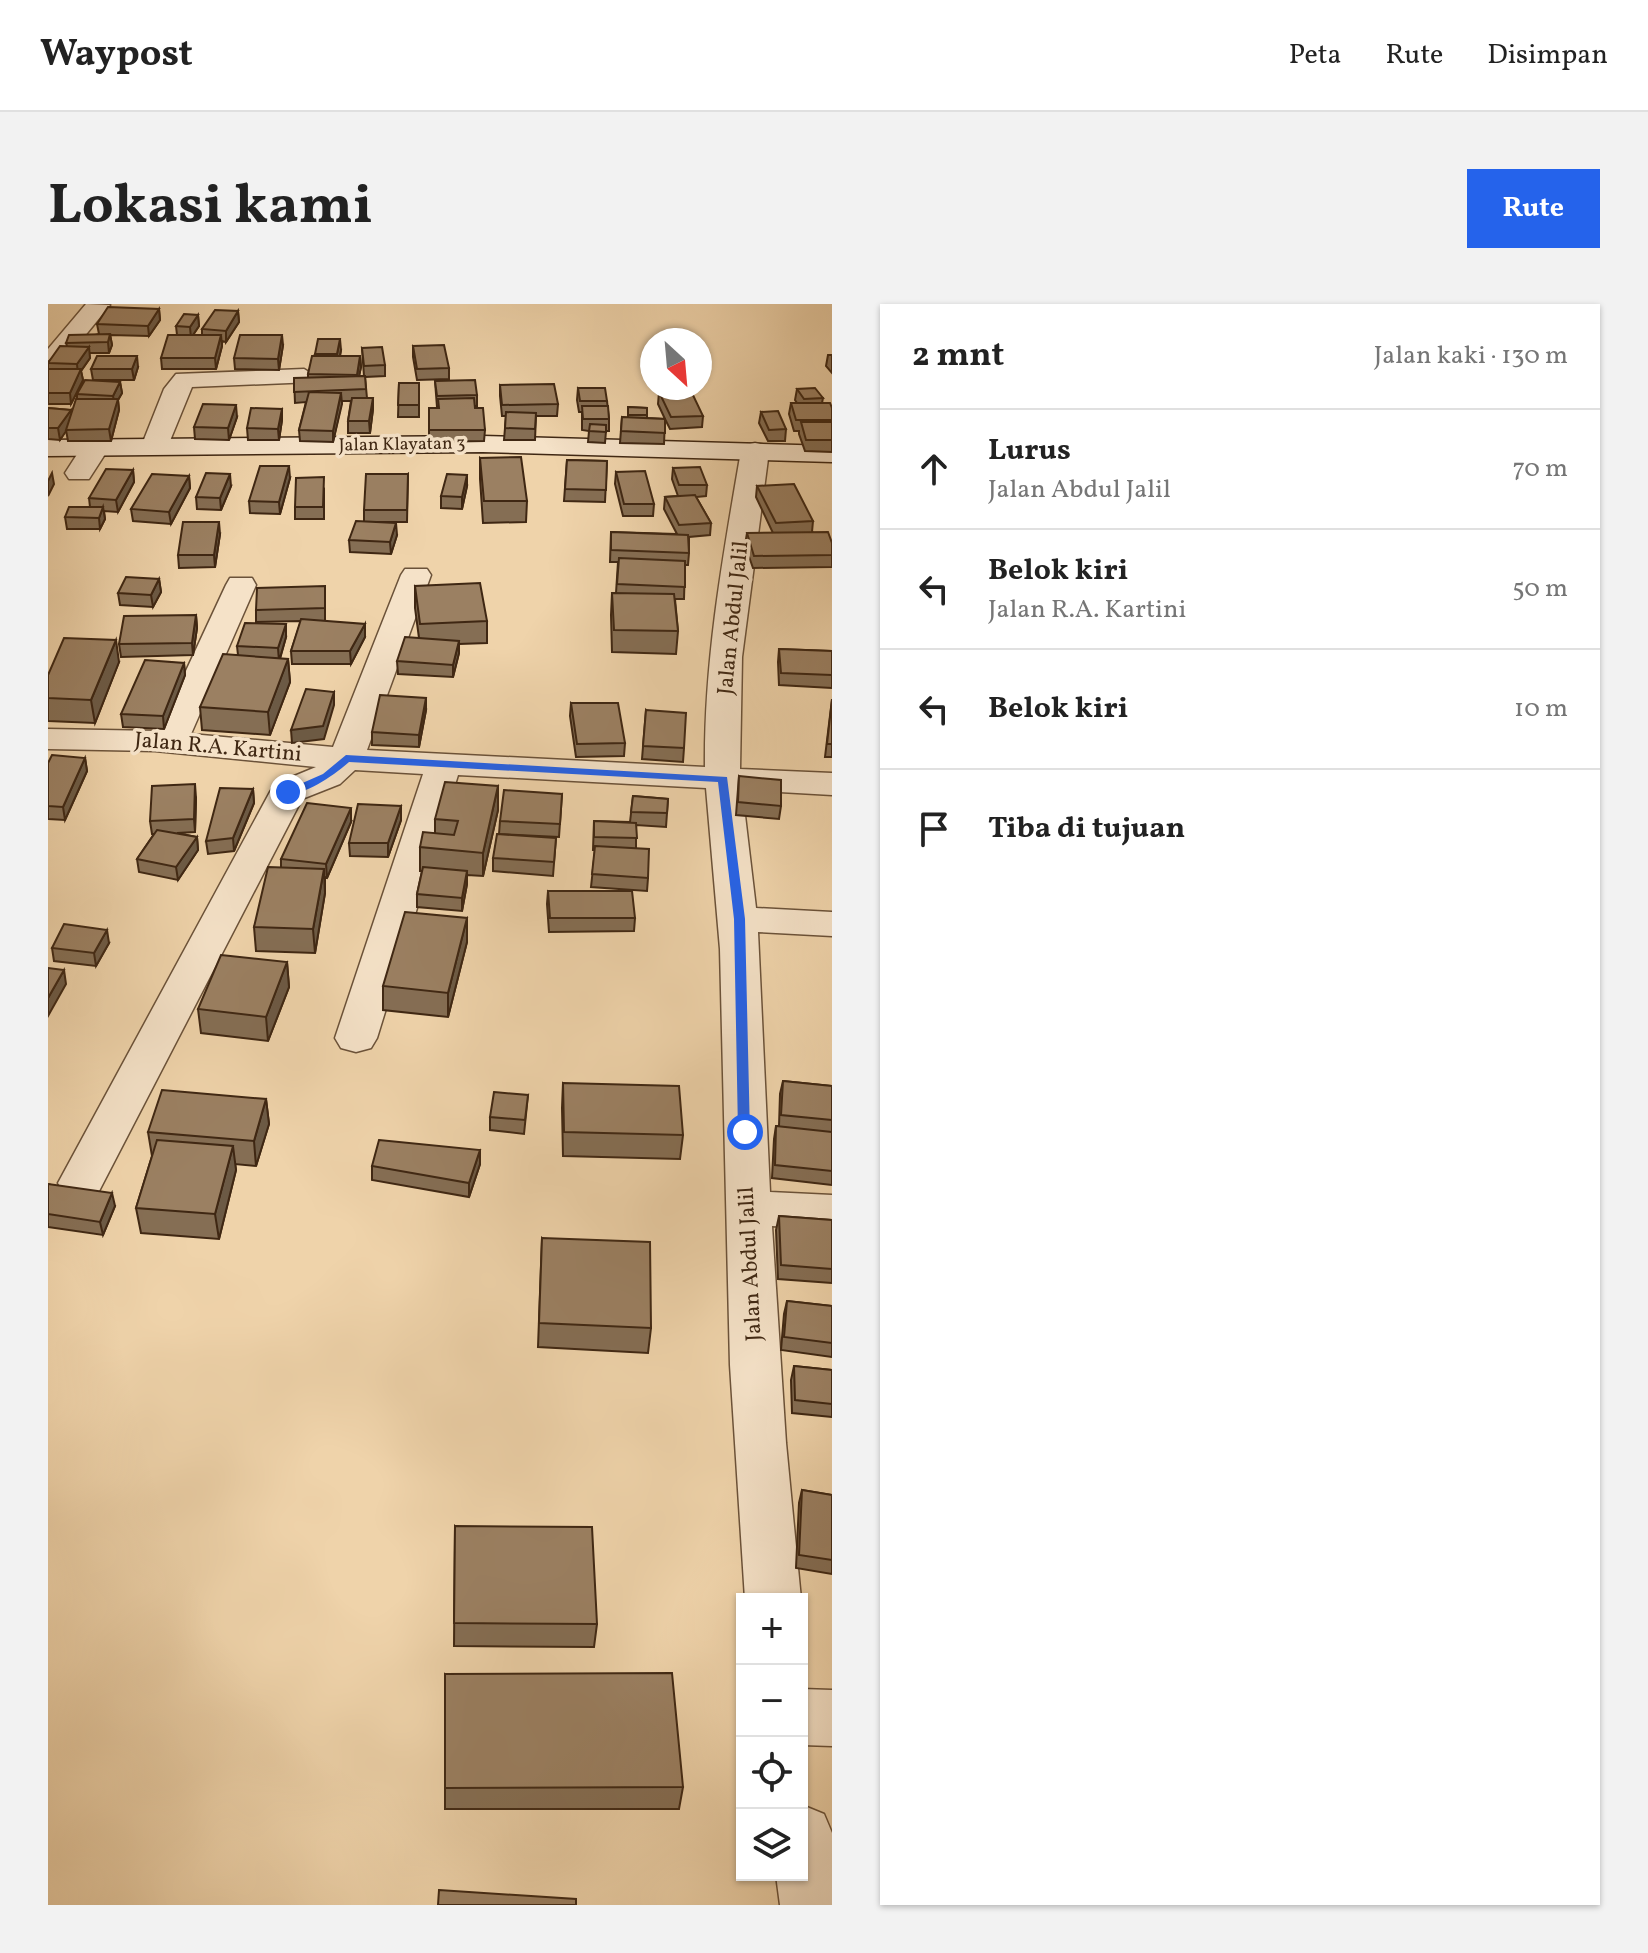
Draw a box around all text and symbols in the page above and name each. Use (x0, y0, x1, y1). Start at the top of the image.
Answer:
text: Waypost (40, 29, 193, 82)
text: Peta (1289, 36, 1341, 75)
text: Rute (1385, 36, 1443, 75)
text: Disimpan (1487, 36, 1608, 75)
text: Lokasi kami (48, 169, 373, 247)
button: Rute (1467, 169, 1600, 248)
north arrow (640, 328, 712, 400)
text: 2 mnt (912, 333, 1004, 380)
text: Jalan kaki · 130 m (1374, 338, 1568, 374)
text: Lurus (988, 430, 1071, 472)
street label: Jalan Klayatan 3 (338, 431, 466, 459)
icon: ahead (912, 447, 956, 491)
text: 70 m (1513, 451, 1568, 487)
text: Jalan Abdul Jalil (988, 472, 1171, 508)
street label: Jalan Abdul Jalil (711, 540, 757, 696)
text: Belok kiri (988, 550, 1128, 592)
icon: left (912, 567, 956, 611)
text: 50 m (1512, 571, 1568, 607)
text: Jalan R.A. Kartini (988, 592, 1186, 628)
icon: left (912, 687, 956, 731)
text: Belok kiri (988, 688, 1128, 730)
text: 10 m (1514, 691, 1568, 727)
street label: Jalan R.A. Kartini (133, 725, 303, 771)
route end (270, 774, 306, 810)
icon: arrive (912, 807, 956, 851)
text: Tiba di tujuan (988, 808, 1185, 850)
route start (727, 1114, 763, 1150)
street label: Jalan Abdul Jalil (731, 1186, 771, 1342)
map controls (736, 1593, 808, 1881)
button: + (736, 1593, 808, 1665)
button: − (736, 1665, 808, 1737)
button: locate (736, 1737, 808, 1809)
button: layers (736, 1809, 808, 1881)

